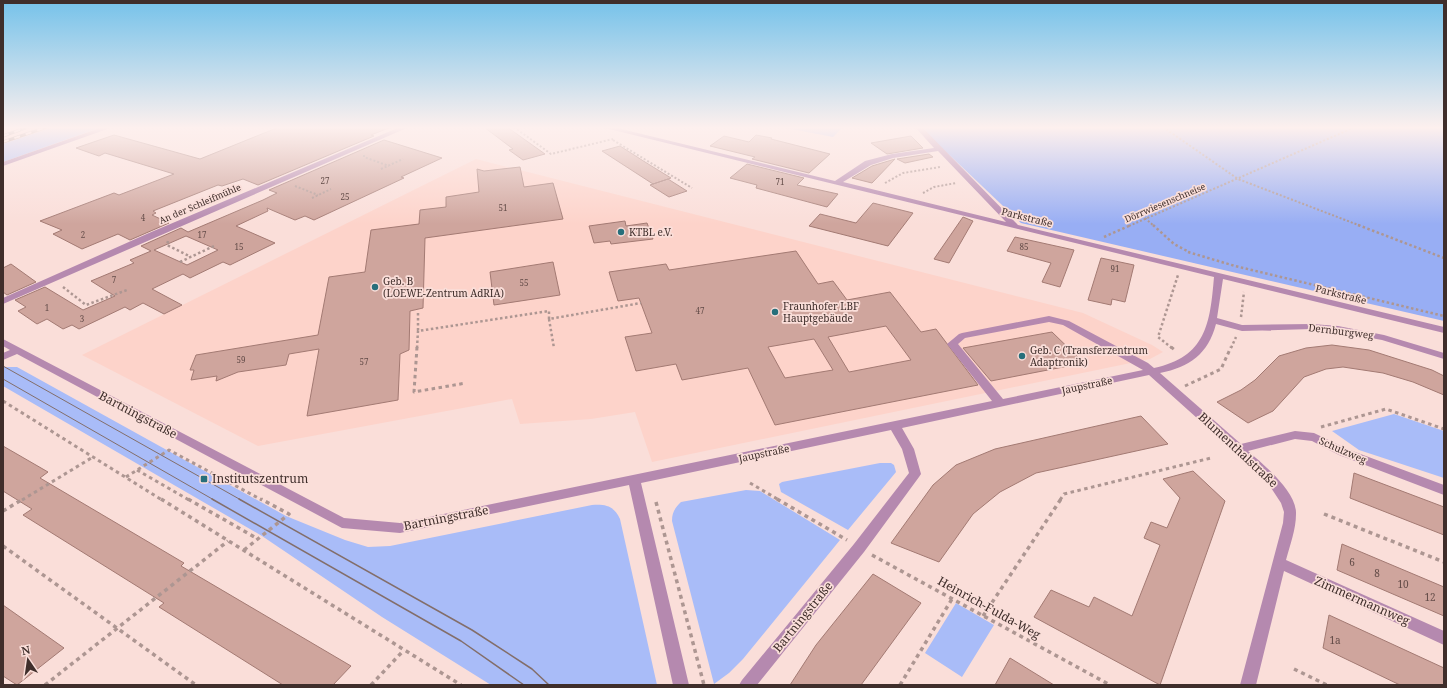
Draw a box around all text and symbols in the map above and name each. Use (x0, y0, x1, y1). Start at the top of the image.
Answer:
house number: 27 (321, 175, 330, 186)
house number: 71 (776, 176, 784, 187)
street label: An der Schleifmühle (157, 180, 243, 227)
street label: Dörrwiesenschneise (1122, 180, 1208, 226)
house number: 25 (341, 191, 349, 202)
house number: 51 (499, 202, 507, 213)
street label: Parkstraße (1000, 204, 1054, 230)
house number: 4 (141, 212, 146, 223)
place label: KTBL e.V. (629, 225, 672, 239)
marker: KTBL e.V. (616, 227, 626, 237)
house number: 2 (81, 229, 85, 240)
house number: 17 (198, 229, 207, 240)
house number: 15 (235, 241, 243, 252)
house number: 85 (1020, 241, 1028, 252)
house number: 91 (1111, 263, 1119, 274)
house number: 7 (112, 274, 117, 285)
place label: Geb. B (LOEWE-Zentrum AdRIA) (383, 274, 504, 300)
house number: 55 (520, 277, 528, 288)
street label: Parkstraße (1314, 281, 1368, 307)
marker: Geb. B (LOEWE-Zentrum AdRIA) (370, 282, 380, 292)
place label: Fraunhofer LBF Hauptgebäude (783, 299, 859, 325)
house number: 1 (45, 302, 49, 313)
house number: 47 (696, 305, 705, 316)
marker: Fraunhofer LBF Hauptgebäude (770, 307, 780, 317)
house number: 3 (80, 313, 85, 324)
street label: Dernburgweg (1308, 320, 1375, 342)
place label: Geb. C (Transferzentrum Adaptronik) (1030, 343, 1148, 369)
marker: Geb. C (Transferzentrum Adaptronik) (1017, 351, 1027, 361)
house number: 59 (237, 354, 245, 365)
house number: 57 (360, 356, 369, 367)
street label: Jaupstraße (1059, 373, 1114, 397)
street label: Bartningstraße (96, 387, 180, 442)
street label: Blumenthalstraße (1195, 408, 1282, 491)
street label: Schulzweg (1317, 433, 1370, 467)
street label: Jaupstraße (736, 441, 791, 465)
place label: Institutszentrum (212, 470, 308, 487)
marker: Institutszentrum (199, 474, 209, 484)
street label: Bartningstraße (402, 501, 490, 534)
house number: 6 (1349, 555, 1355, 569)
house number: 8 (1374, 566, 1380, 580)
street label: Heinrich-Fulda-Weg (935, 572, 1044, 643)
street label: Zimmermannweg (1312, 572, 1413, 629)
house number: 10 (1397, 577, 1409, 591)
street label: Bartningstraße (769, 578, 836, 656)
house number: 12 (1424, 590, 1436, 604)
house number: 1a (1329, 633, 1341, 647)
north arrow (8, 640, 48, 680)
text: N (20, 641, 32, 658)

